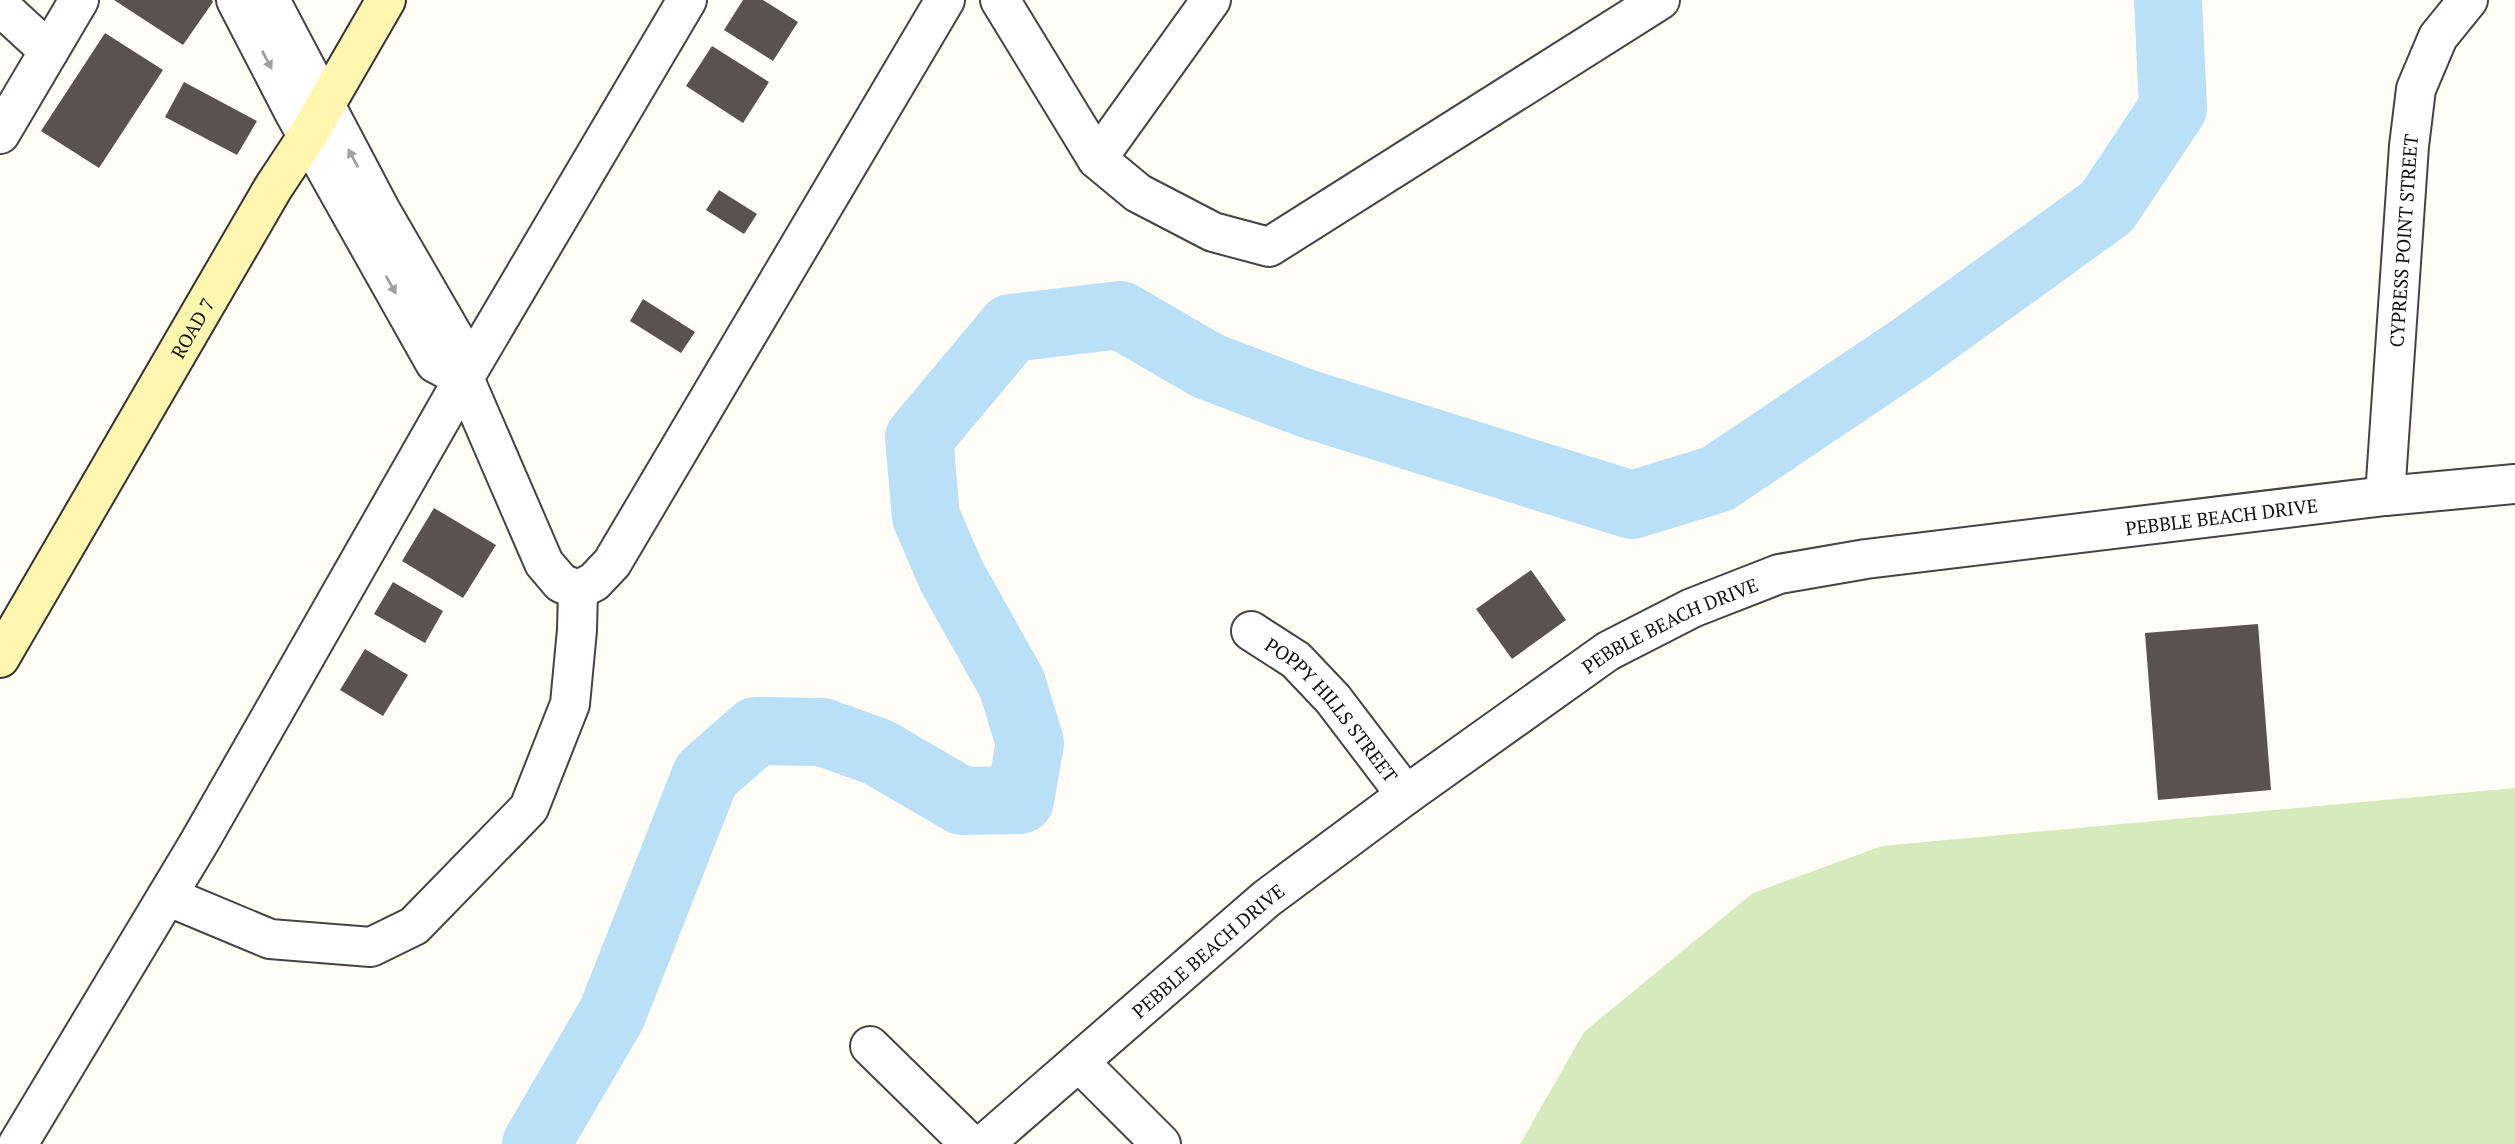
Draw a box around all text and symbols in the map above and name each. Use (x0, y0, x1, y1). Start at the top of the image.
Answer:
one-way arrow (261, 50, 273, 70)
street label: CYPRESS POINT STREET (2383, 132, 2423, 348)
one-way arrow (347, 148, 359, 168)
one-way arrow (385, 275, 397, 295)
street label: ROAD 7 (165, 293, 219, 362)
street label: PEBBLE BEACH DRIVE (2124, 492, 2319, 540)
street label: PEBBLE BEACH DRIVE (1576, 571, 1761, 679)
street label: POPPY HILLS STREET (1261, 631, 1404, 787)
street label: PEBBLE BEACH DRIVE (1126, 877, 1289, 1023)

